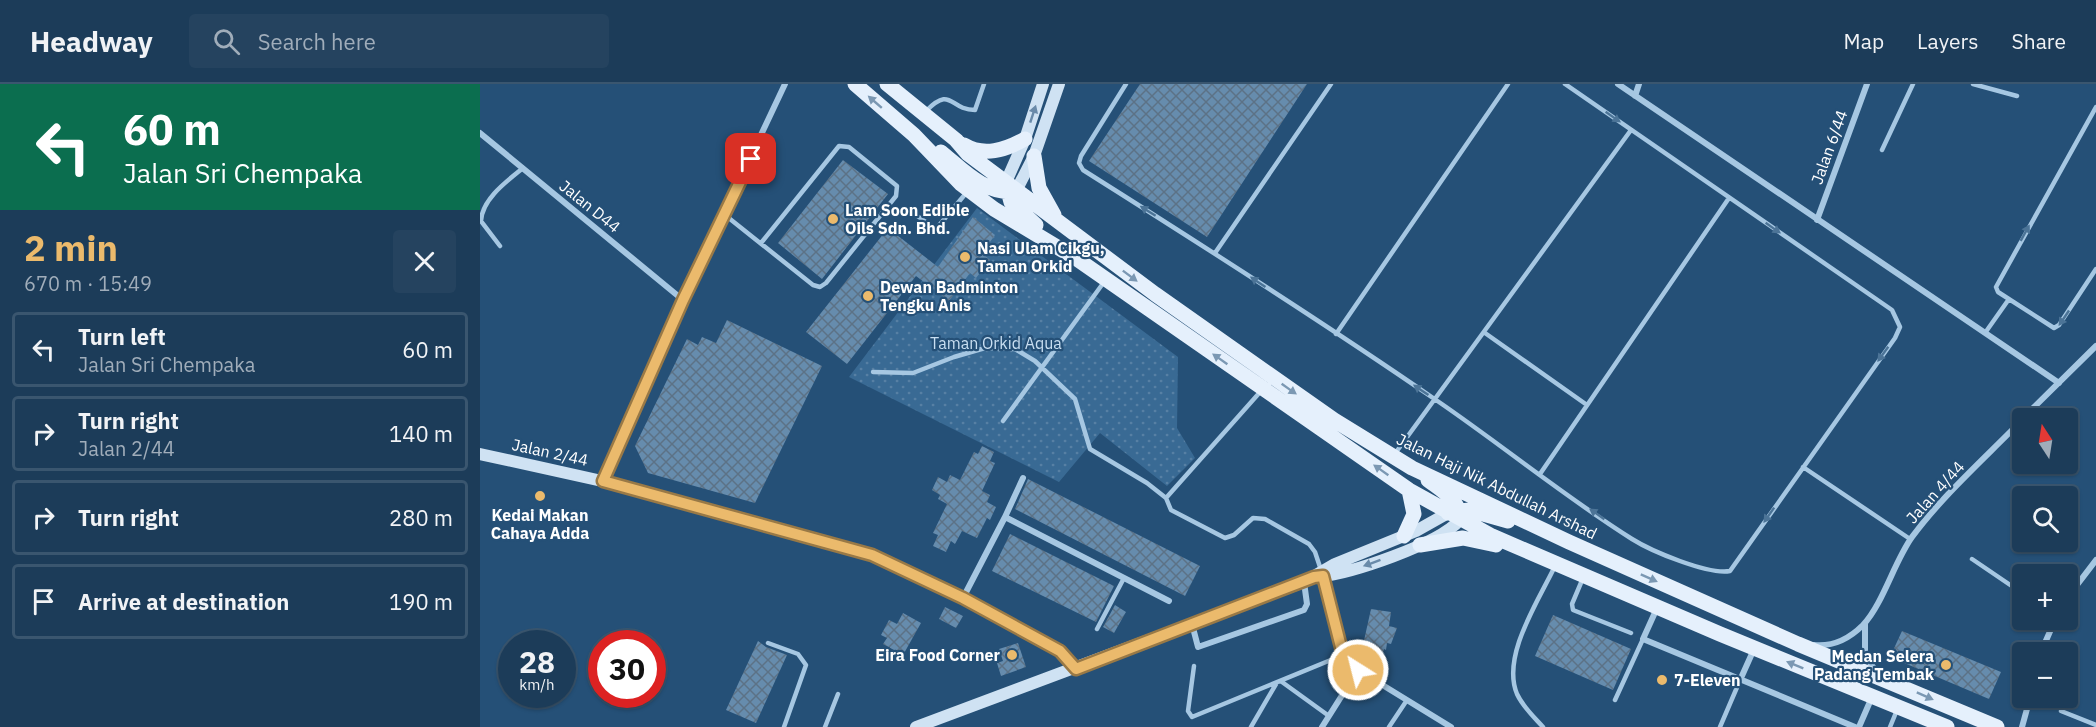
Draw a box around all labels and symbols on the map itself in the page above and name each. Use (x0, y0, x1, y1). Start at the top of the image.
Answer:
one-way arrow (868, 96, 883, 109)
one-way arrow (1029, 105, 1038, 123)
street label: Jalan 6/44 (1806, 107, 1852, 187)
one-way arrow (1604, 111, 1620, 123)
pin (725, 133, 776, 184)
street label: Jalan D44 (556, 175, 624, 237)
place label: Lam Soon Edible Oils Sdn. Bhd. (845, 200, 970, 238)
one-way arrow (1140, 206, 1156, 217)
marker: Lam Soon Edible Oils Sdn. Bhd. (826, 212, 840, 226)
one-way arrow (1765, 222, 1781, 234)
one-way arrow (2020, 224, 2030, 241)
place label: Nasi Ulam Cikgu, Taman Orkid (977, 238, 1105, 276)
marker: Nasi Ulam Cikgu, Taman Orkid (958, 250, 972, 264)
one-way arrow (1122, 269, 1138, 282)
place label: Dewan Badminton Tengku Anis (880, 277, 1018, 315)
one-way arrow (1250, 277, 1266, 288)
marker: Dewan Badminton Tengku Anis (861, 289, 875, 303)
one-way arrow (2058, 309, 2070, 325)
park label: Taman Orkid Aqua (930, 333, 1062, 353)
one-way arrow (1877, 346, 1889, 362)
one-way arrow (1213, 353, 1229, 365)
one-way arrow (1280, 383, 1296, 395)
one-way arrow (1412, 384, 1429, 395)
north arrow (2012, 408, 2078, 474)
street label: Jalan Haji Nik Abdullah Arshad (1394, 429, 1600, 543)
street label: Jalan 2/44 (510, 434, 590, 470)
street label: Jalan 4/44 (1902, 457, 1968, 527)
one-way arrow (1373, 464, 1389, 476)
marker: Kedai Makan Cahaya Adda (533, 489, 547, 503)
place label: Kedai Makan Cahaya Adda (491, 505, 589, 543)
one-way arrow (1763, 506, 1775, 522)
one-way arrow (1589, 508, 1605, 520)
one-way arrow (1363, 558, 1381, 568)
one-way arrow (1640, 573, 1657, 582)
speed limit sign: 30 (588, 630, 666, 708)
position arrow (1326, 638, 1390, 702)
place label: Eira Food Corner (875, 645, 1001, 665)
place label: Medan Selera Padang Tembak (1814, 646, 1935, 684)
marker: Eira Food Corner (1005, 648, 1019, 662)
marker: Medan Selera Padang Tembak (1939, 658, 1953, 672)
one-way arrow (1786, 660, 1804, 670)
place label: 7-Eleven (1674, 670, 1740, 690)
marker: 7-Eleven (1655, 673, 1669, 687)
one-way arrow (1916, 691, 1933, 700)

